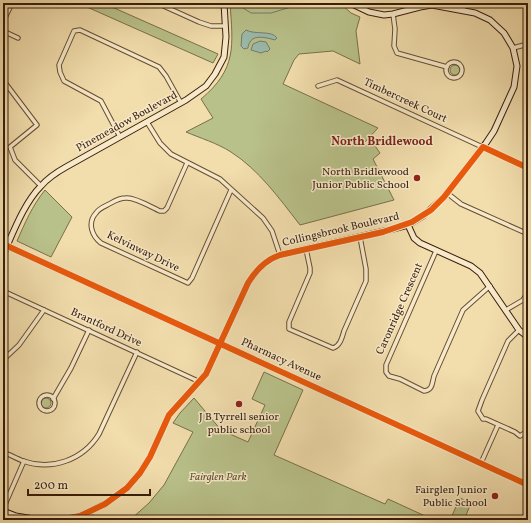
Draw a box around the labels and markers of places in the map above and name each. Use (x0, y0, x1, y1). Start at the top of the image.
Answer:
place label: North Bridlewood Junior Public School (312, 165, 409, 193)
marker: North Bridlewood Junior Public School (412, 173, 422, 183)
marker: J B Tyrrell senior public school (234, 399, 244, 409)
place label: J B Tyrrell senior public school (199, 410, 279, 438)
place label: Fairglen Junior Public School (415, 483, 487, 511)
marker: Fairglen Junior Public School (490, 491, 500, 501)

